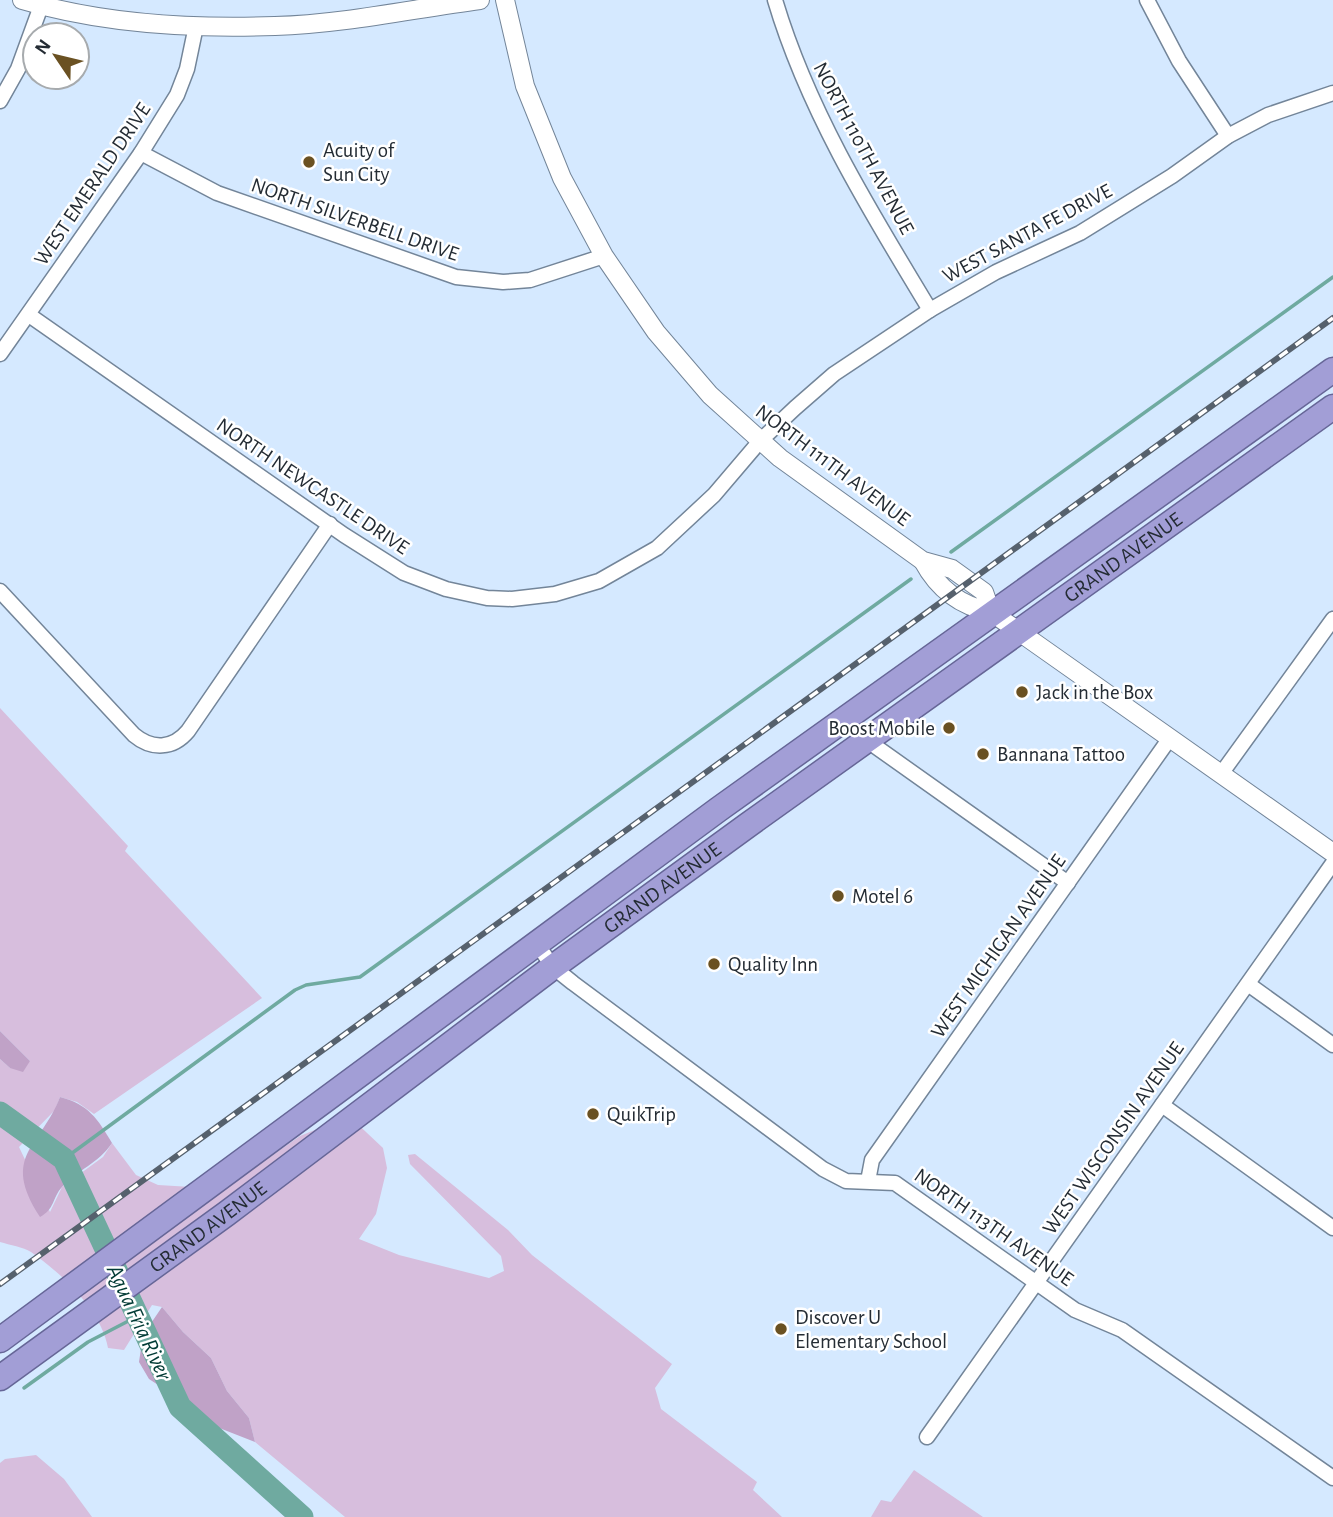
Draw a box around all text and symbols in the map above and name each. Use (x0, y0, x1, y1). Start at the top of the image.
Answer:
north arrow (21, 21, 91, 91)
text: N (32, 36, 55, 58)
street label: NORTH 110TH AVENUE (809, 59, 918, 238)
street label: WEST EMERALD DRIVE (30, 99, 155, 269)
place label: Acuity of Sun City (323, 140, 396, 185)
marker: Acuity of Sun City (301, 154, 317, 170)
street label: NORTH SILVERBELL DRIVE (248, 174, 461, 265)
street label: WEST SANTA FE DRIVE (939, 180, 1115, 287)
street label: NORTH 111TH AVENUE (752, 401, 914, 530)
street label: NORTH NEWCASTLE DRIVE (213, 414, 413, 559)
street label: GRAND AVENUE (1060, 509, 1186, 607)
place label: Jack in the Box (1036, 682, 1153, 703)
marker: Jack in the Box (1014, 684, 1030, 700)
place label: Boost Mobile (828, 718, 935, 739)
marker: Boost Mobile (941, 720, 957, 736)
place label: Bannana Tattoo (997, 744, 1125, 765)
marker: Bannana Tattoo (975, 746, 991, 762)
street label: GRAND AVENUE (600, 839, 725, 937)
street label: WEST MICHIGAN AVENUE (927, 851, 1070, 1042)
place label: Motel 6 (852, 886, 913, 907)
marker: Motel 6 (830, 888, 846, 904)
place label: Quality Inn (728, 954, 818, 975)
marker: Quality Inn (706, 956, 722, 972)
street label: WEST WISCONSIN AVENUE (1039, 1038, 1188, 1238)
place label: QuikTrip (607, 1104, 676, 1125)
marker: QuikTrip (585, 1106, 601, 1122)
street label: NORTH 113TH AVENUE (910, 1165, 1077, 1290)
street label: GRAND AVENUE (146, 1178, 270, 1277)
water label: Agua Fria River (102, 1261, 176, 1384)
place label: Discover U Elementary School (795, 1307, 947, 1352)
marker: Discover U Elementary School (773, 1321, 789, 1337)

